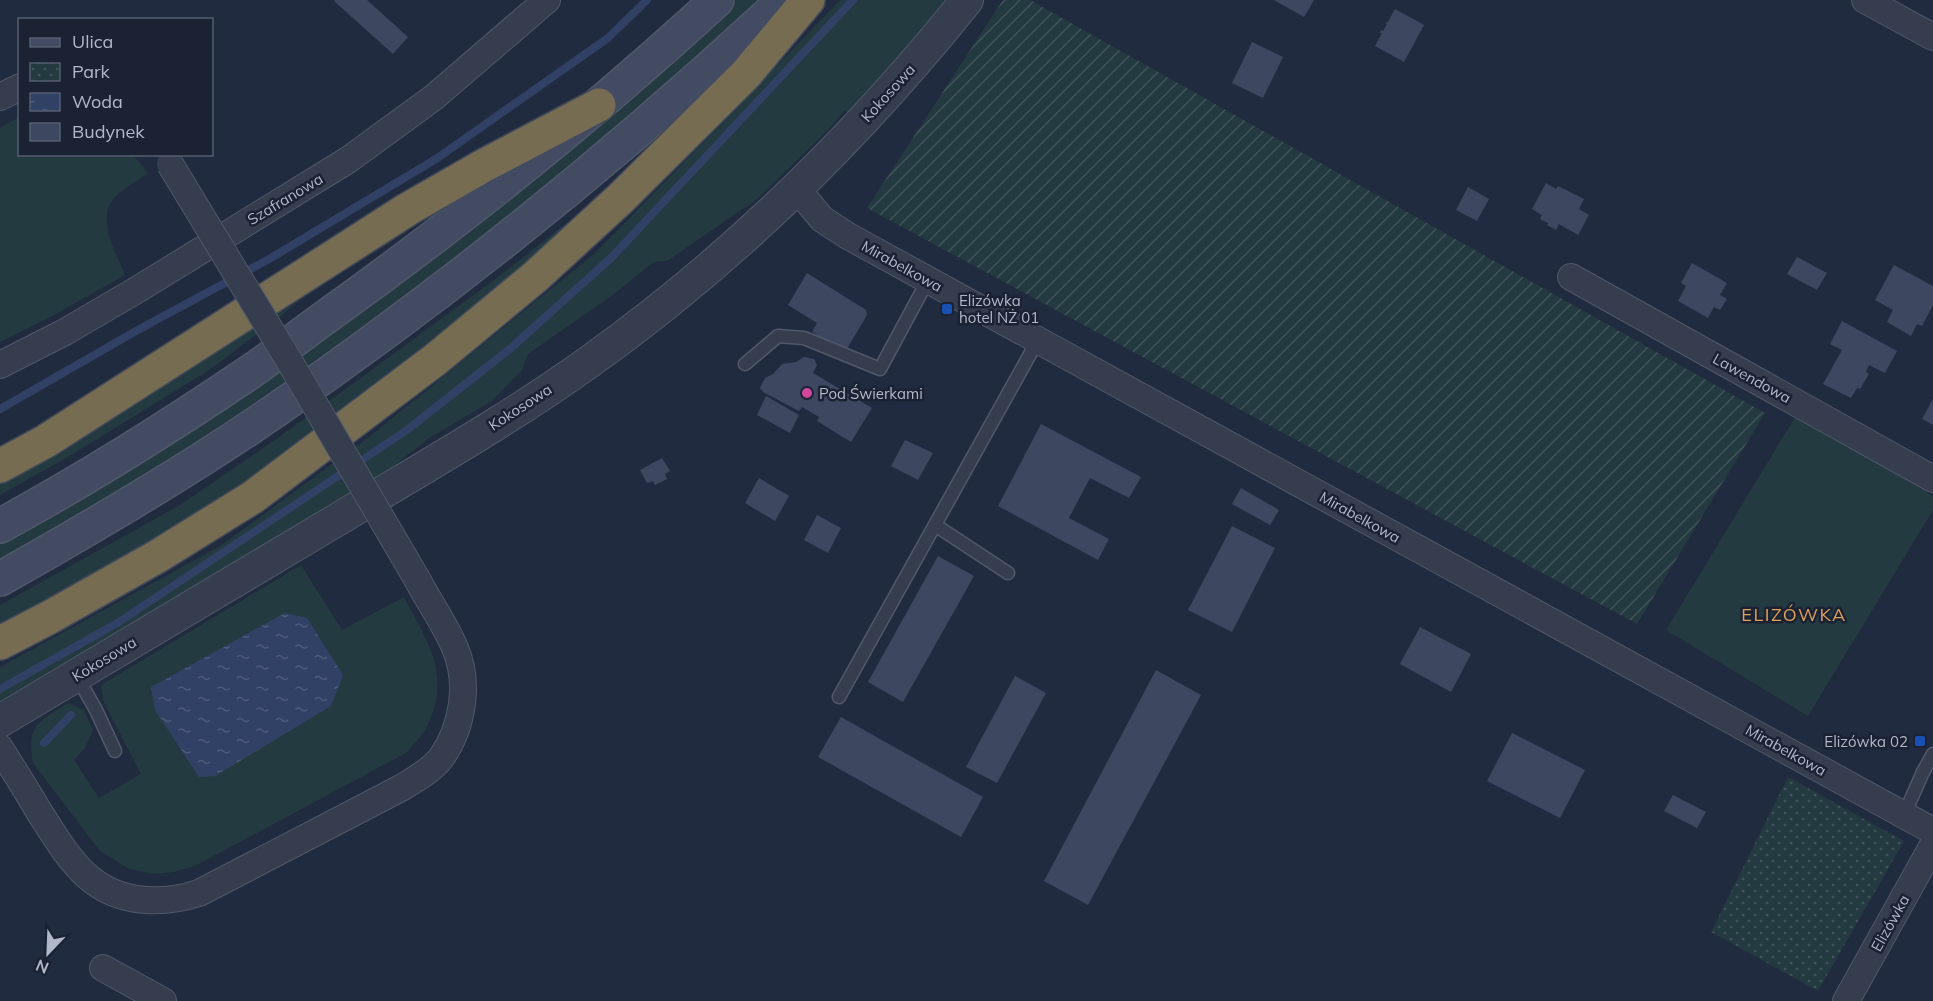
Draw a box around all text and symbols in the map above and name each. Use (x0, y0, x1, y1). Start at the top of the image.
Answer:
legend (18, 18, 213, 156)
text: Ulica (72, 30, 113, 53)
text: Park (72, 60, 111, 83)
street label: Kokosowa (857, 60, 919, 126)
text: Woda (72, 90, 123, 113)
text: Budynek (72, 120, 145, 143)
street label: Szafranowa (244, 169, 326, 229)
street label: Mirabelkowa (858, 236, 946, 296)
place label: Elizówka hotel NŻ 01 (959, 291, 1039, 327)
marker: Elizówka hotel NŻ 01 (940, 302, 954, 316)
street label: Lawendowa (1710, 349, 1794, 407)
street label: Kokosowa (485, 379, 555, 435)
place label: Pod Świerkami (819, 384, 923, 403)
marker: Pod Świerkami (800, 386, 814, 400)
street label: Mirabelkowa (1316, 487, 1404, 547)
district label: ELIZÓWKA (1741, 603, 1847, 626)
street label: Kokosowa (68, 632, 140, 686)
street label: Mirabelkowa (1742, 720, 1830, 780)
place label: Elizówka 02 (1824, 732, 1908, 751)
marker: Elizówka 02 (1913, 734, 1927, 748)
street label: Elizówka (1867, 891, 1913, 955)
north arrow (18, 923, 78, 983)
text: N (33, 955, 52, 978)

